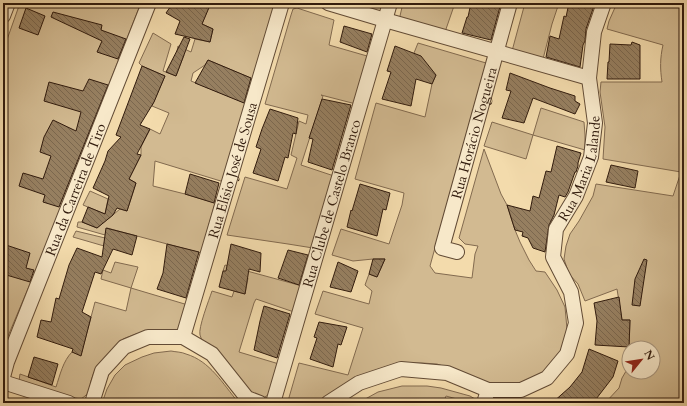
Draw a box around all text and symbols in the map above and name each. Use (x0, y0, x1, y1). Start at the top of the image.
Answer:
street label: Rua Horácio Nogueira (447, 65, 502, 201)
street label: Rua Elísio José de Sousa (204, 100, 262, 241)
street label: Rua Maria Lalande (554, 114, 605, 225)
street label: Rua Clube de Castelo Branco (298, 117, 366, 290)
street label: Rua da Carreira de Tiro (41, 120, 111, 259)
north arrow (621, 340, 661, 380)
text: N (640, 347, 658, 364)

